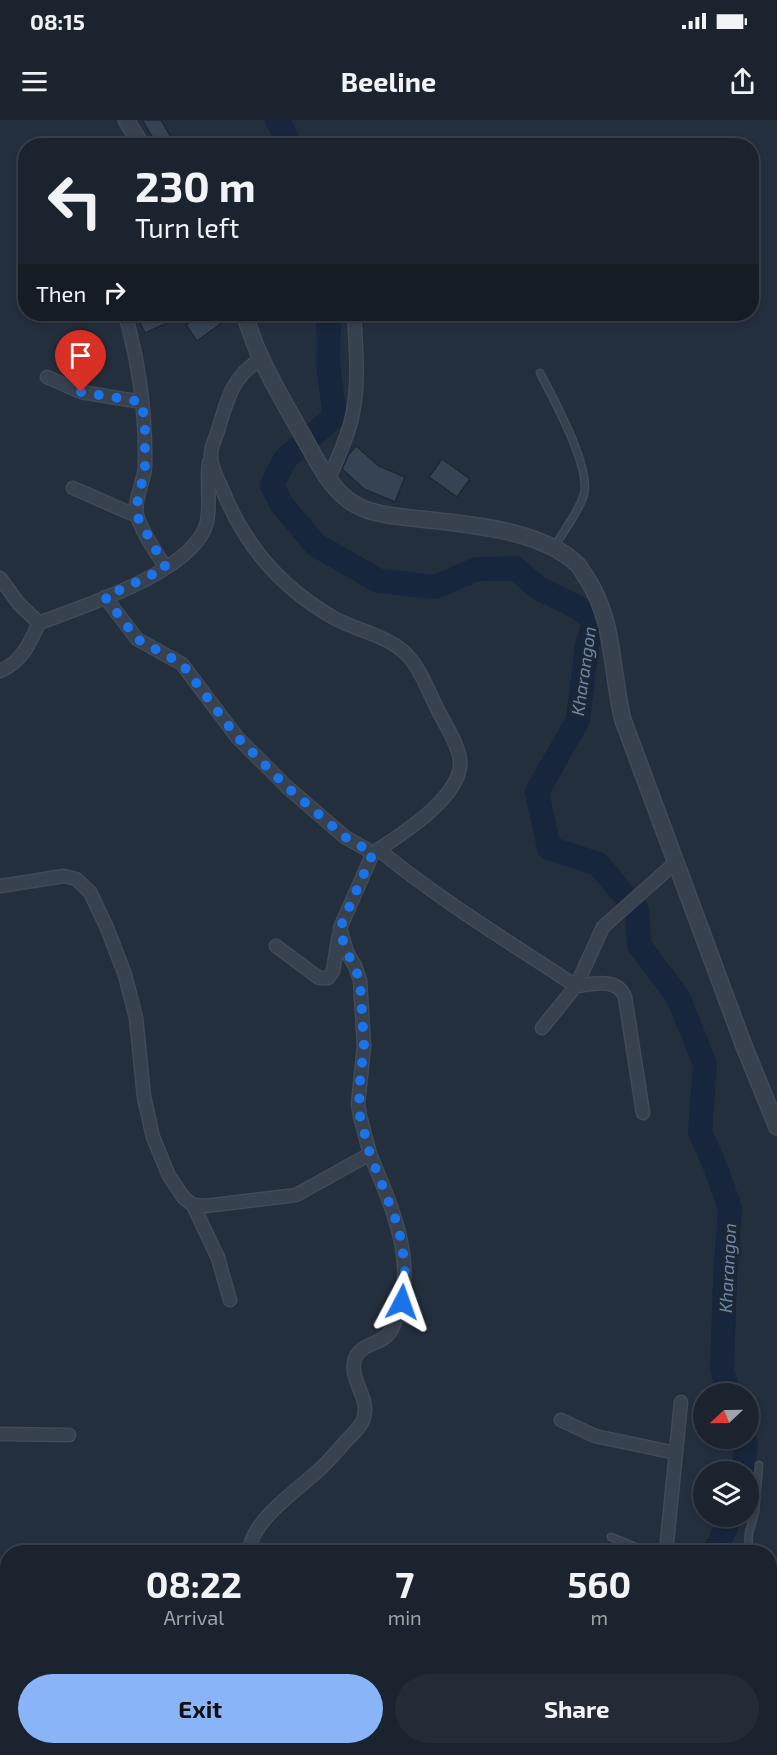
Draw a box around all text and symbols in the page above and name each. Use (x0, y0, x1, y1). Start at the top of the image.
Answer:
text: 08:15 (30, 8, 85, 34)
icon: menu (18, 65, 51, 98)
text: Beeline (341, 65, 436, 97)
icon: share (726, 65, 759, 98)
text: 230 m (135, 160, 256, 210)
icon: left (36, 162, 114, 240)
text: Turn left (135, 211, 239, 243)
icon: right (98, 276, 131, 309)
text: Then (36, 280, 86, 306)
pin (55, 330, 106, 392)
icon: arrive (64, 339, 97, 372)
water label: Kharangon (566, 625, 600, 717)
water label: Kharangon (714, 1222, 740, 1314)
position arrow (370, 1270, 434, 1334)
north arrow (693, 1383, 759, 1449)
map controls (693, 1383, 759, 1527)
button: layers (693, 1461, 759, 1527)
text: 08:22 (146, 1562, 242, 1605)
text: 7 (395, 1562, 414, 1605)
text: 560 (567, 1562, 631, 1605)
text: Arrival (163, 1605, 224, 1629)
text: min (388, 1605, 422, 1629)
text: m (591, 1605, 608, 1629)
button: Exit (18, 1674, 383, 1743)
button: Share (395, 1674, 759, 1743)

